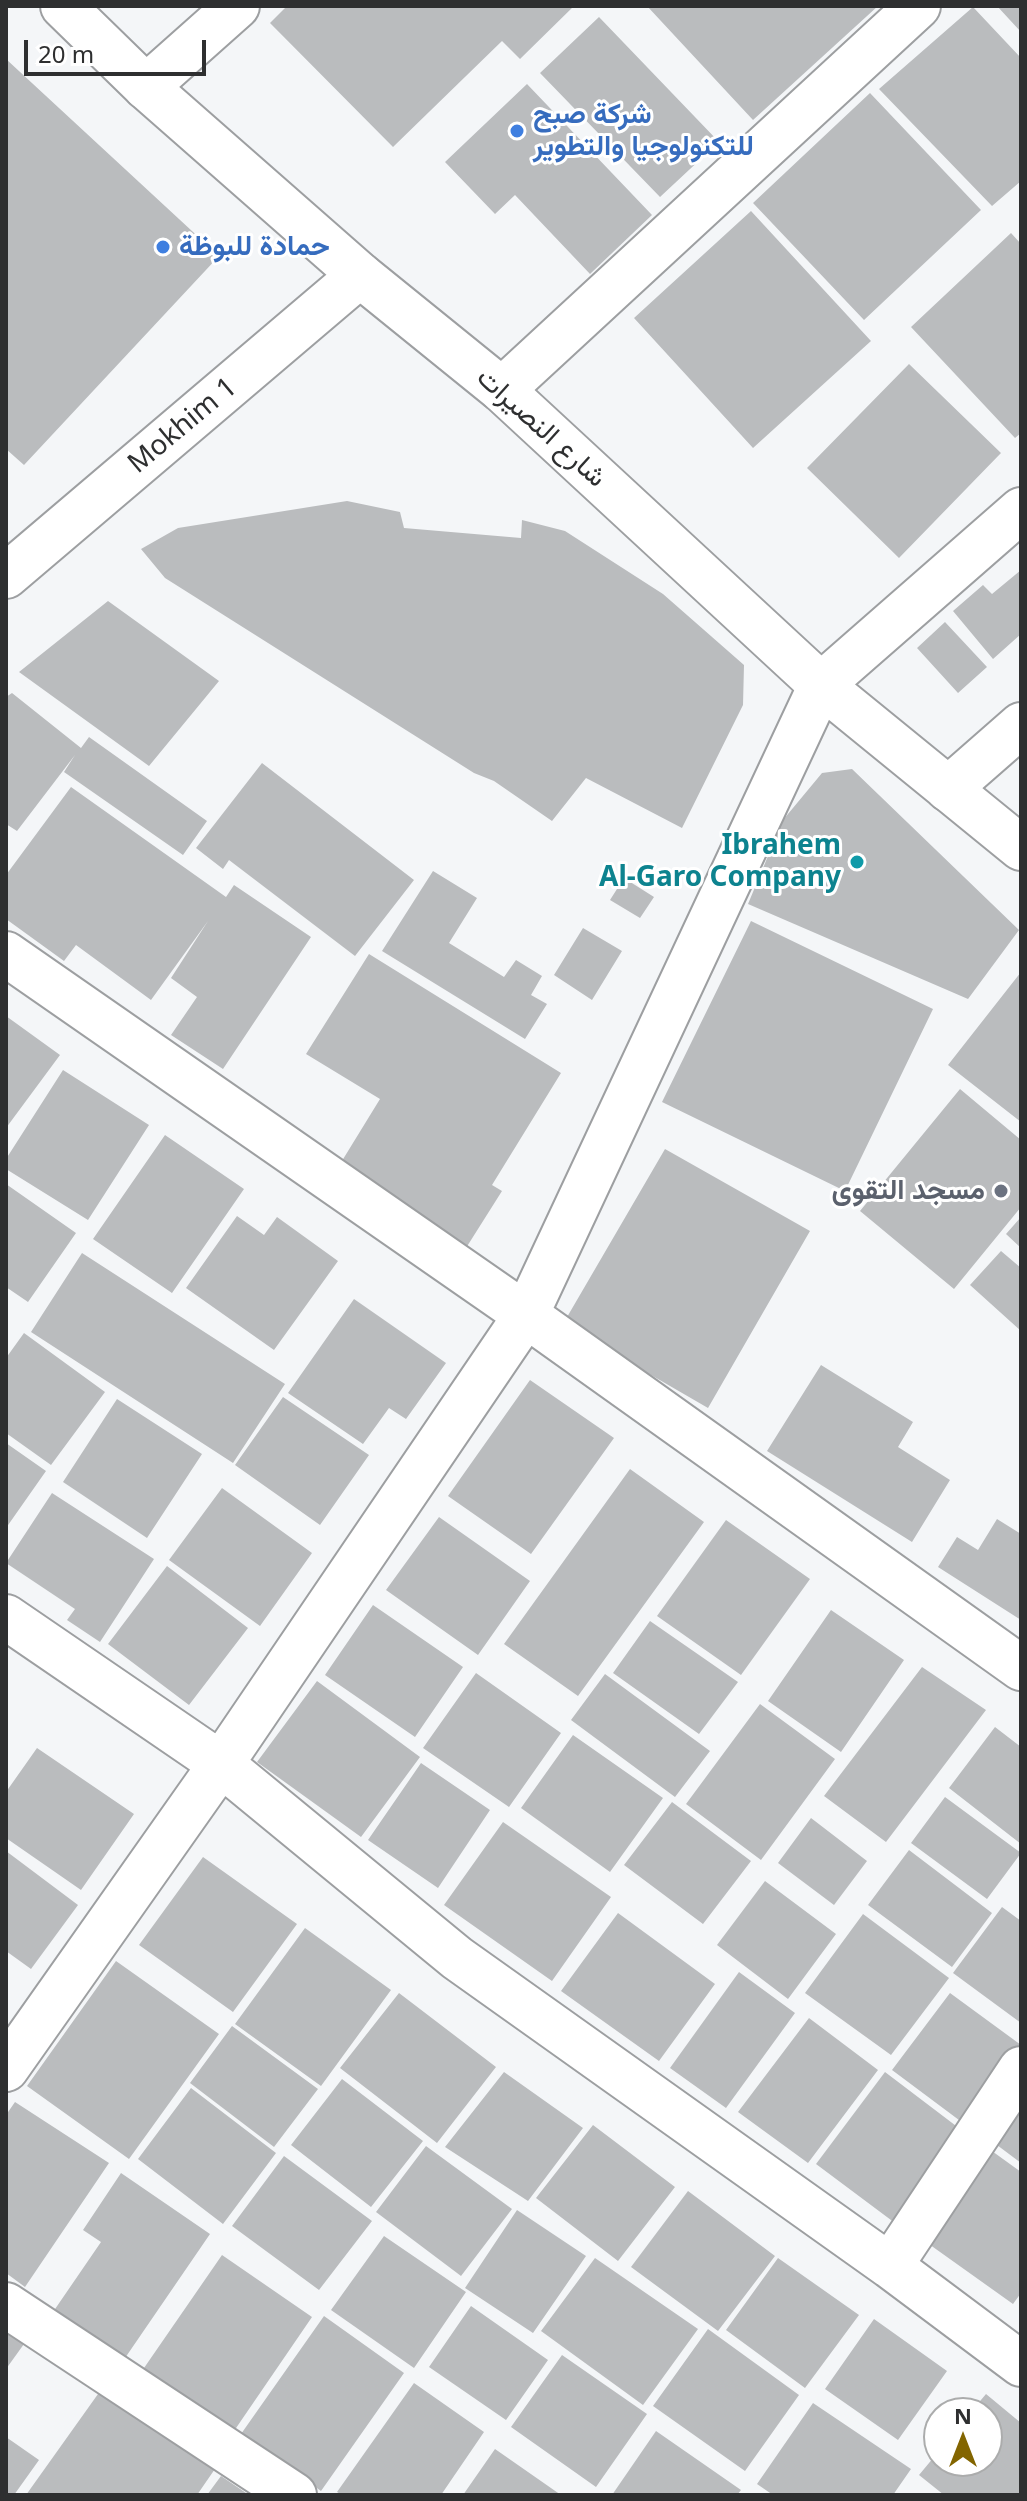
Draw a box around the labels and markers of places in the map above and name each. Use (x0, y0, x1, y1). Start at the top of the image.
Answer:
place label: شركة صبح للتكنولوجيا والتطوير (533, 98, 754, 164)
marker: شركة صبح للتكنولوجيا والتطوير (508, 122, 526, 140)
place label: حمادة للبوظة (179, 230, 330, 264)
marker: حمادة للبوظة (154, 238, 172, 256)
place label: Ibrahem Al-Garo Company (599, 829, 841, 895)
marker: Ibrahem Al-Garo Company (848, 853, 866, 871)
place label: مسجد التقوى (831, 1174, 985, 1208)
marker: مسجد التقوى (992, 1182, 1010, 1200)

